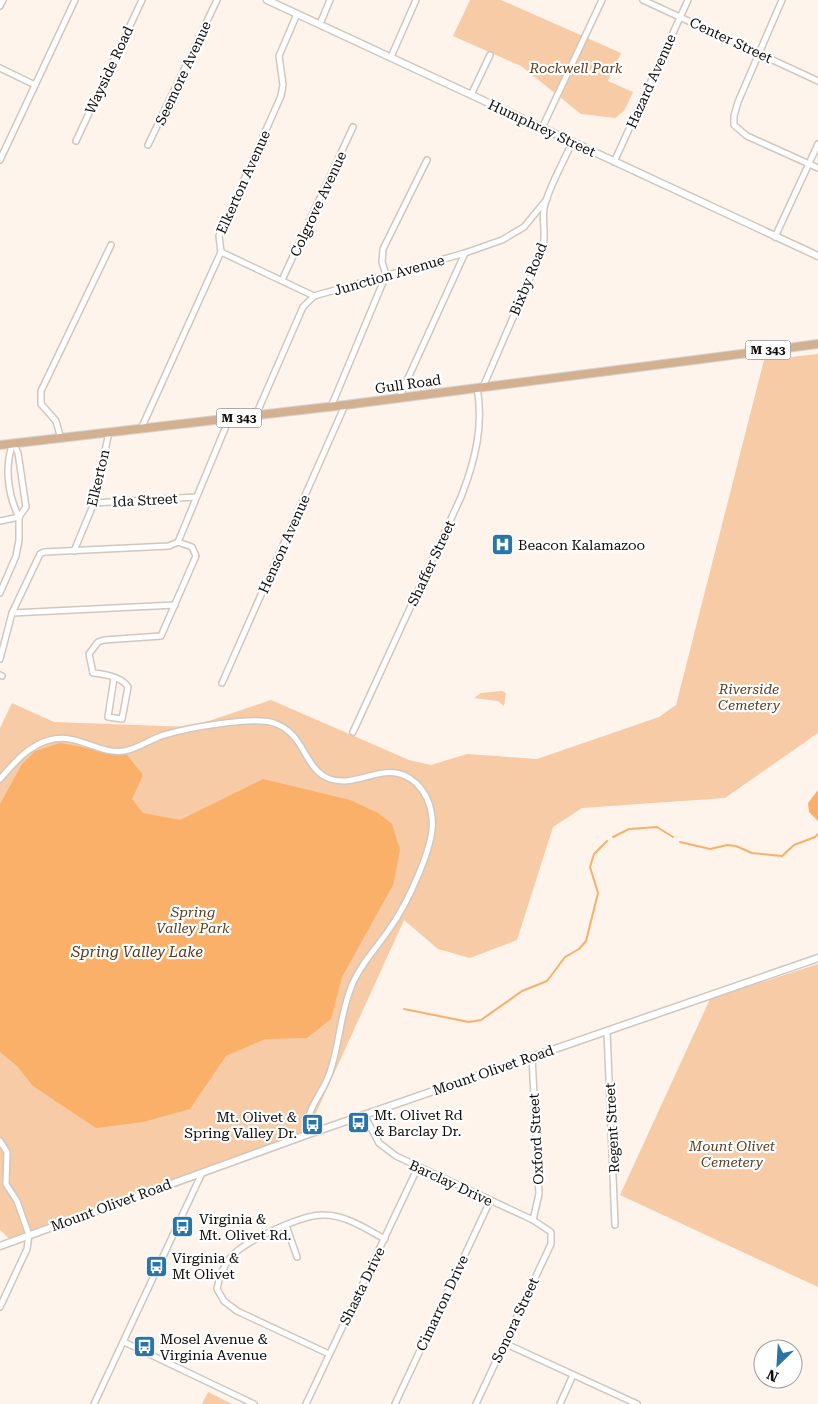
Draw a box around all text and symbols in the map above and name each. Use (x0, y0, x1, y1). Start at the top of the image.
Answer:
street label: Center Street (687, 14, 775, 66)
street label: Seemore Avenue (152, 18, 214, 127)
street label: Wayside Road (82, 24, 136, 116)
street label: Hazard Avenue (623, 31, 679, 131)
park label: Rockwell Park (529, 60, 623, 76)
street label: Humphrey Street (486, 96, 598, 160)
street label: Elkerton Avenue (213, 127, 273, 236)
street label: Colgrove Avenue (287, 149, 350, 259)
street label: Bixby Road (506, 240, 550, 318)
street label: Junction Avenue (332, 251, 446, 298)
road number: M 343 (746, 340, 790, 360)
street label: Gull Road (374, 371, 442, 397)
road number: M 343 (216, 408, 262, 428)
street label: Elkerton (84, 448, 112, 508)
street label: Ida Street (112, 490, 178, 510)
street label: Henson Avenue (255, 492, 313, 596)
street label: Shaffer Street (404, 518, 458, 608)
hospital icon: Beacon Kalamazoo (490, 533, 514, 557)
place label: Beacon Kalamazoo (518, 537, 645, 553)
park label: Riverside Cemetery (718, 681, 781, 713)
park label: Spring Valley Park (156, 904, 230, 936)
water label: Spring Valley Lake (70, 943, 203, 961)
street label: Mount Olivet Road (430, 1042, 556, 1098)
street label: Regent Street (602, 1082, 622, 1174)
street label: Oxford Street (526, 1093, 546, 1185)
place label: Mt. Olivet Rd & Barclay Dr. (374, 1107, 463, 1139)
place label: Mt. Olivet & Spring Valley Dr. (184, 1109, 297, 1141)
bus stop icon: Mt. Olivet Rd & Barclay Dr. (346, 1111, 370, 1135)
bus stop icon: Mt. Olivet & Spring Valley Dr. (301, 1113, 325, 1137)
park label: Mount Olivet Cemetery (688, 1138, 776, 1170)
street label: Barclay Drive (407, 1157, 496, 1209)
street label: Mount Olivet Road (49, 1176, 173, 1234)
place label: Virginia & Mt. Olivet Rd. (199, 1211, 291, 1243)
bus stop icon: Virginia & Mt. Olivet Rd. (171, 1215, 195, 1239)
street label: Shasta Drive (336, 1244, 388, 1328)
place label: Virginia & Mt Olivet (172, 1250, 239, 1282)
street label: Cimarron Drive (413, 1252, 471, 1354)
bus stop icon: Virginia & Mt Olivet (144, 1254, 168, 1278)
street label: Sonora Street (488, 1275, 542, 1365)
place label: Mosel Avenue & Virginia Avenue (160, 1331, 268, 1363)
bus stop icon: Mosel Avenue & Virginia Avenue (132, 1335, 156, 1359)
north arrow (753, 1339, 803, 1389)
text: N (764, 1366, 781, 1385)

